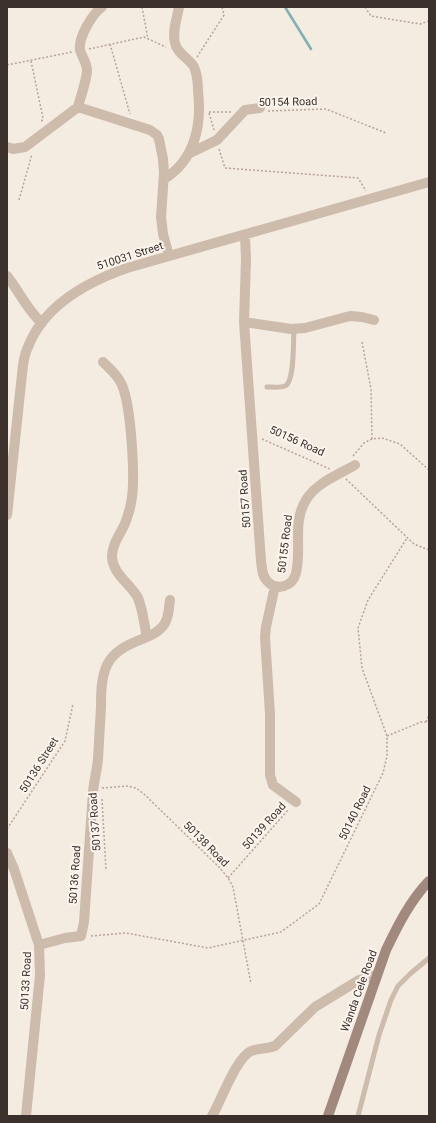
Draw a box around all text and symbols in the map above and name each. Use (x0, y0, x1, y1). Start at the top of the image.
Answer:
street label: 50154 Road (258, 95, 318, 109)
street label: 510031 Street (95, 239, 165, 273)
street label: 50156 Road (267, 423, 327, 459)
street label: 50157 Road (236, 469, 254, 529)
street label: 50155 Road (275, 514, 295, 574)
street label: 50136 Street (17, 735, 61, 795)
street label: 50140 Road (336, 784, 374, 842)
street label: 50137 Road (86, 792, 104, 852)
street label: 50139 Road (239, 800, 289, 852)
street label: 50138 Road (181, 819, 231, 869)
street label: 50136 Road (66, 845, 84, 905)
street label: Wanda Cele Road (338, 948, 380, 1034)
street label: 50133 Road (18, 951, 34, 1011)

